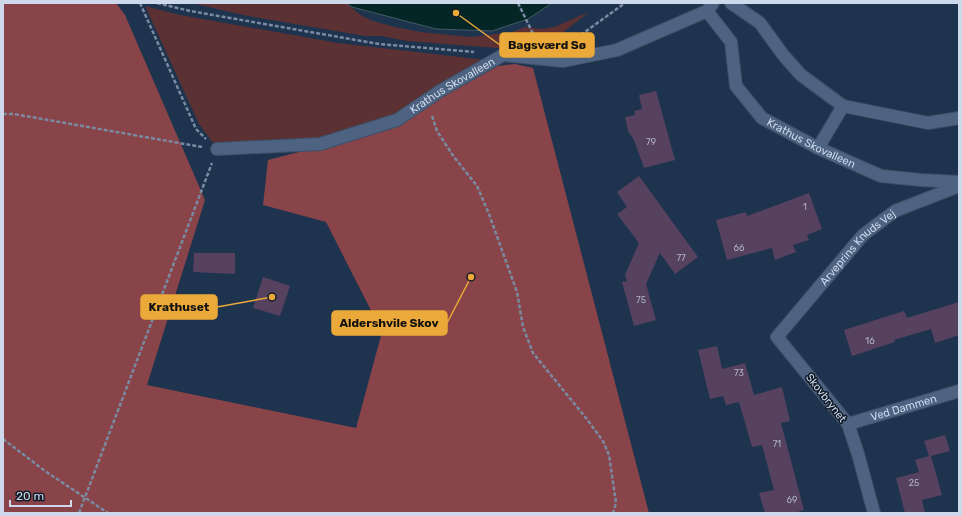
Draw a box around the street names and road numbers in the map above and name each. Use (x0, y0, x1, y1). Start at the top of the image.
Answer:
street label: Krathus Skovalleen (407, 55, 497, 116)
street label: Krathus Skovalleen (765, 115, 858, 170)
street label: Arveprins Knuds Vej (817, 207, 898, 288)
street label: Skovbrynet (803, 371, 850, 426)
street label: Ved Dammen (869, 392, 938, 423)

